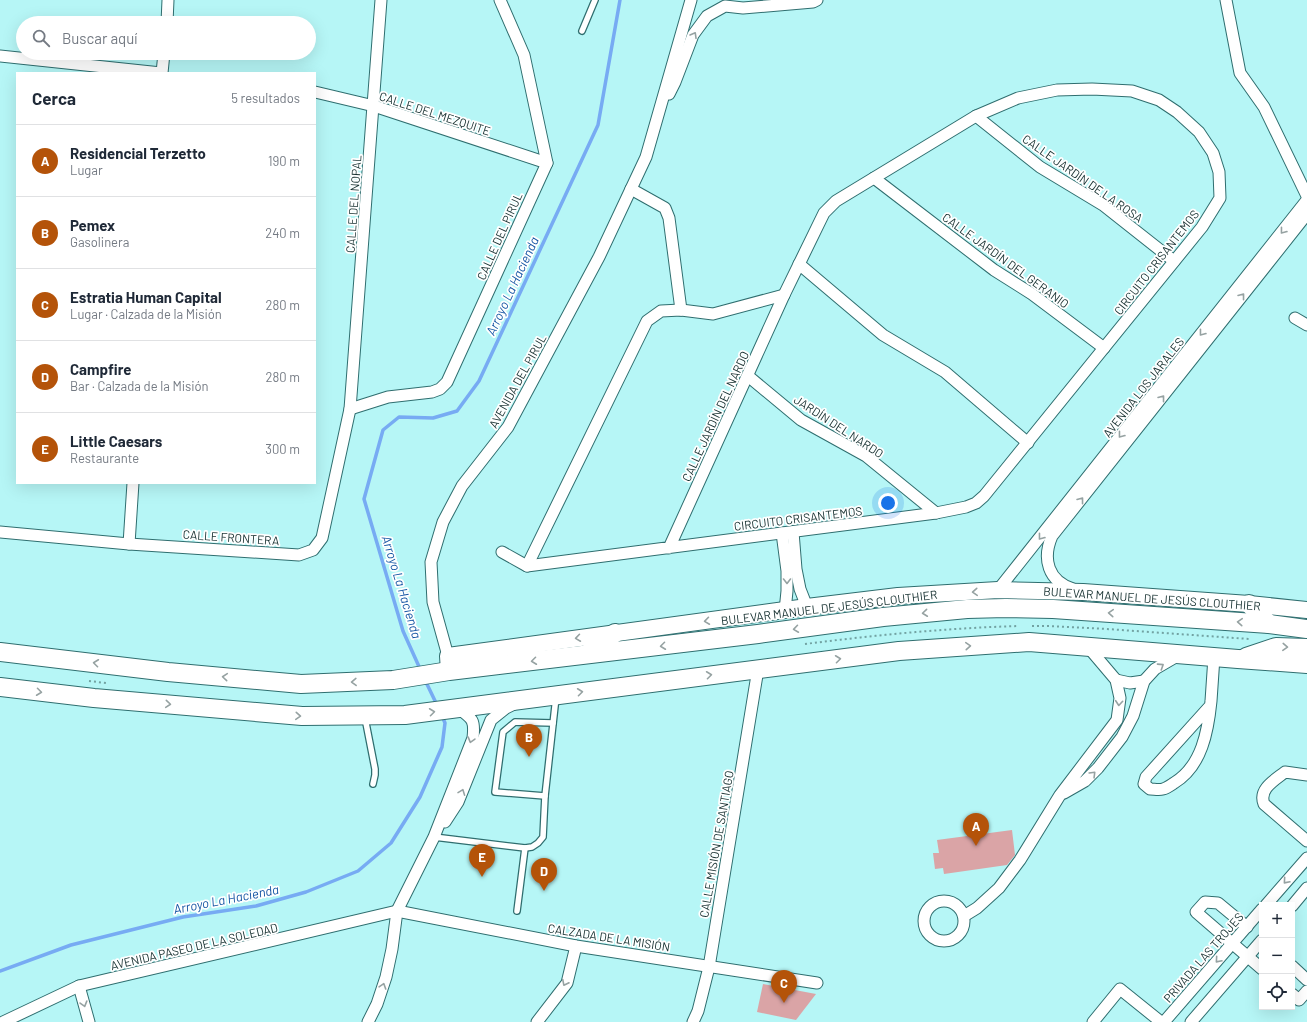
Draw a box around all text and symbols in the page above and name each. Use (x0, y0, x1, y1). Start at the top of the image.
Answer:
search box (16, 16, 316, 60)
icon: search (30, 27, 52, 49)
text: Buscar aquí (62, 29, 138, 47)
one-way arrow (690, 32, 697, 39)
text: Cerca (32, 88, 76, 108)
street label: CALLE DEL MEZQUITE (378, 88, 492, 138)
text: 5 resultados (231, 90, 300, 106)
street label: CALLE JARDÍN DE LA ROSA (1020, 131, 1146, 225)
text: Residencial Terzetto (70, 144, 206, 162)
text: A (41, 153, 49, 169)
text: 190 m (268, 153, 300, 169)
street label: CALLE DEL NOPAL (343, 154, 363, 253)
text: Lugar (70, 162, 103, 178)
street label: CALLE DEL PIRUL (474, 190, 525, 282)
street label: CIRCUITO CRISANTEMOS (1111, 207, 1201, 317)
street label: CALLE JARDÍN DEL GERANIO (940, 209, 1072, 311)
text: Pemex (70, 216, 115, 234)
text: B (41, 225, 49, 241)
text: 240 m (265, 225, 300, 241)
one-way arrow (1280, 227, 1287, 234)
text: Gasolinera (70, 234, 129, 250)
water label: Arroyo La Hacienda (482, 234, 542, 338)
text: Estratia Human Capital (70, 288, 222, 306)
one-way arrow (1238, 293, 1245, 300)
text: C (41, 297, 49, 313)
text: 280 m (266, 297, 300, 313)
text: Lugar · Calzada de la Misión (70, 306, 222, 322)
one-way arrow (1200, 328, 1207, 335)
street label: AVENIDA DEL PIRUL (485, 332, 549, 430)
street label: AVENIDA LOS JARALES (1100, 334, 1186, 440)
street label: CALLE JARDÍN DEL NARDO (679, 349, 751, 483)
text: Campfire (70, 360, 131, 378)
text: D (41, 369, 49, 385)
text: 280 m (266, 369, 300, 385)
text: Bar · Calzada de la Misión (70, 378, 209, 394)
street label: JARDÍN DEL NARDO (792, 392, 886, 460)
one-way arrow (1157, 395, 1164, 402)
one-way arrow (1119, 430, 1126, 437)
text: Little Caesars (70, 432, 162, 450)
text: E (41, 441, 49, 457)
text: 300 m (265, 441, 300, 457)
text: Restaurante (70, 450, 139, 466)
your location (878, 493, 898, 513)
one-way arrow (1077, 497, 1084, 505)
street label: CIRCUITO CRISANTEMOS (733, 503, 863, 533)
street label: CALLE FRONTERA (182, 527, 280, 547)
one-way arrow (1038, 532, 1045, 539)
water label: Arroyo La Hacienda (379, 533, 425, 641)
one-way arrow (783, 578, 791, 584)
street label: BULEVAR MANUEL DE JESÚS CLOUTHIER (1043, 583, 1261, 613)
street label: BULEVAR MANUEL DE JESÚS CLOUTHIER (720, 587, 938, 627)
one-way arrow (972, 587, 978, 596)
one-way arrow (922, 608, 928, 617)
one-way arrow (1108, 609, 1114, 618)
one-way arrow (704, 616, 710, 625)
one-way arrow (1237, 618, 1243, 627)
one-way arrow (793, 624, 799, 633)
one-way arrow (575, 634, 581, 643)
one-way arrow (660, 641, 666, 650)
one-way arrow (965, 642, 971, 651)
one-way arrow (1282, 643, 1288, 651)
one-way arrow (835, 655, 841, 664)
one-way arrow (531, 656, 537, 665)
one-way arrow (92, 659, 99, 668)
one-way arrow (1156, 664, 1163, 671)
one-way arrow (706, 671, 712, 680)
one-way arrow (222, 673, 228, 682)
one-way arrow (351, 677, 357, 686)
one-way arrow (36, 687, 42, 696)
one-way arrow (577, 688, 583, 697)
one-way arrow (165, 700, 171, 709)
one-way arrow (1115, 700, 1124, 706)
one-way arrow (429, 707, 435, 716)
one-way arrow (295, 711, 301, 720)
pin: B (516, 724, 542, 757)
one-way arrow (467, 736, 476, 743)
street label: CALLE MISIÓN DE SANTIAGO (696, 769, 736, 919)
one-way arrow (1088, 771, 1096, 779)
one-way arrow (457, 789, 465, 796)
pin: A (963, 813, 989, 846)
pin: E (469, 844, 495, 877)
pin: D (531, 858, 557, 891)
one-way arrow (1284, 877, 1291, 884)
water label: Arroyo La Hacienda (172, 881, 280, 917)
map controls (1259, 902, 1295, 1010)
button: + (1259, 902, 1295, 938)
street label: PRIVADA LAS TROJES (1160, 909, 1246, 1005)
street label: AVENIDA PASEO DE LA SOLEDAD (109, 920, 279, 972)
street label: CALZADA DE LA MISIÓN (547, 920, 671, 954)
button: − (1259, 938, 1295, 974)
one-way arrow (1215, 955, 1223, 963)
pin: C (771, 970, 797, 1003)
button: locate (1259, 974, 1295, 1010)
one-way arrow (562, 979, 570, 986)
one-way arrow (378, 983, 387, 990)
one-way arrow (79, 1000, 88, 1007)

